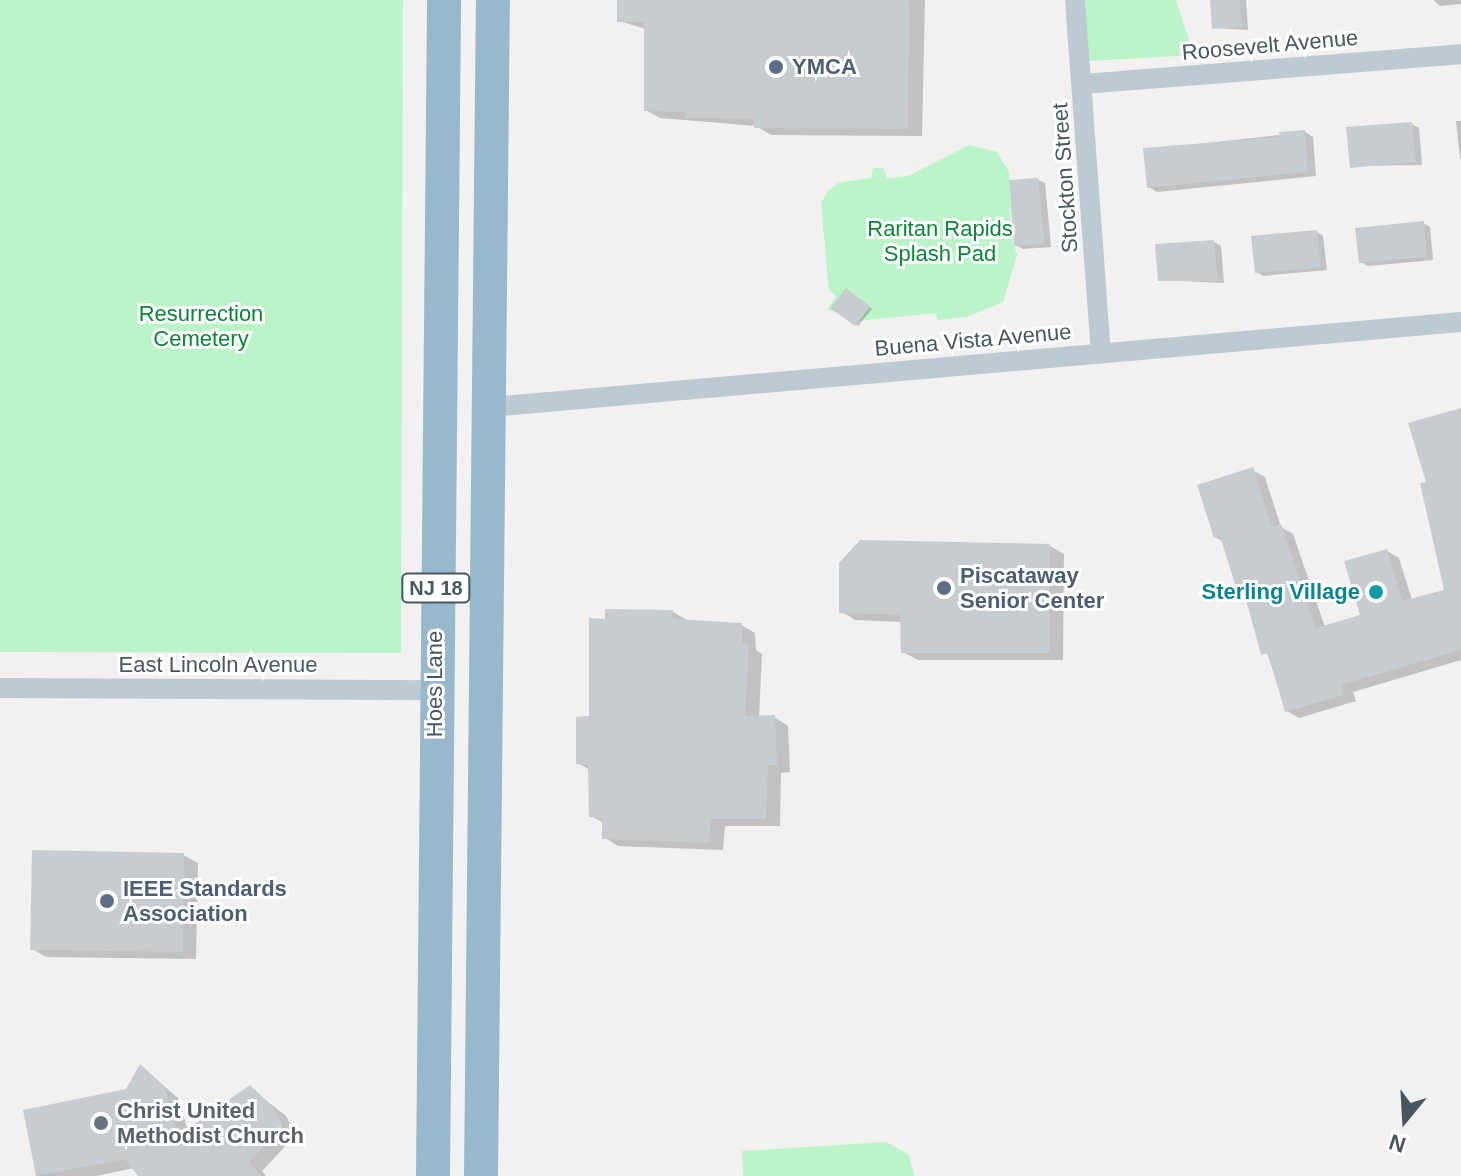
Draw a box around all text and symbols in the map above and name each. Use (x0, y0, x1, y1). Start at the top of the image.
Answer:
street label: Roosevelt Avenue (1180, 24, 1360, 66)
place label: YMCA (792, 54, 857, 80)
marker: YMCA (767, 58, 785, 76)
street label: Stockton Street (1047, 102, 1083, 254)
park label: Raritan Rapids Splash Pad (867, 215, 1013, 266)
park label: Resurrection Cemetery (139, 300, 263, 352)
street label: Buena Vista Avenue (873, 318, 1073, 362)
place label: Piscataway Senior Center (960, 562, 1104, 614)
road number: NJ 18 (400, 572, 472, 604)
marker: Piscataway Senior Center (935, 579, 953, 597)
place label: Sterling Village (1201, 579, 1360, 605)
marker: Sterling Village (1367, 583, 1385, 601)
street label: Hoes Lane (422, 631, 448, 737)
street label: East Lincoln Avenue (118, 652, 318, 678)
place label: IEEE Standards Association (123, 875, 287, 926)
marker: IEEE Standards Association (98, 892, 116, 910)
north arrow (1365, 1080, 1445, 1160)
place label: Christ United Methodist Church (117, 1097, 304, 1148)
marker: Christ United Methodist Church (92, 1114, 110, 1132)
text: N (1386, 1129, 1409, 1158)

